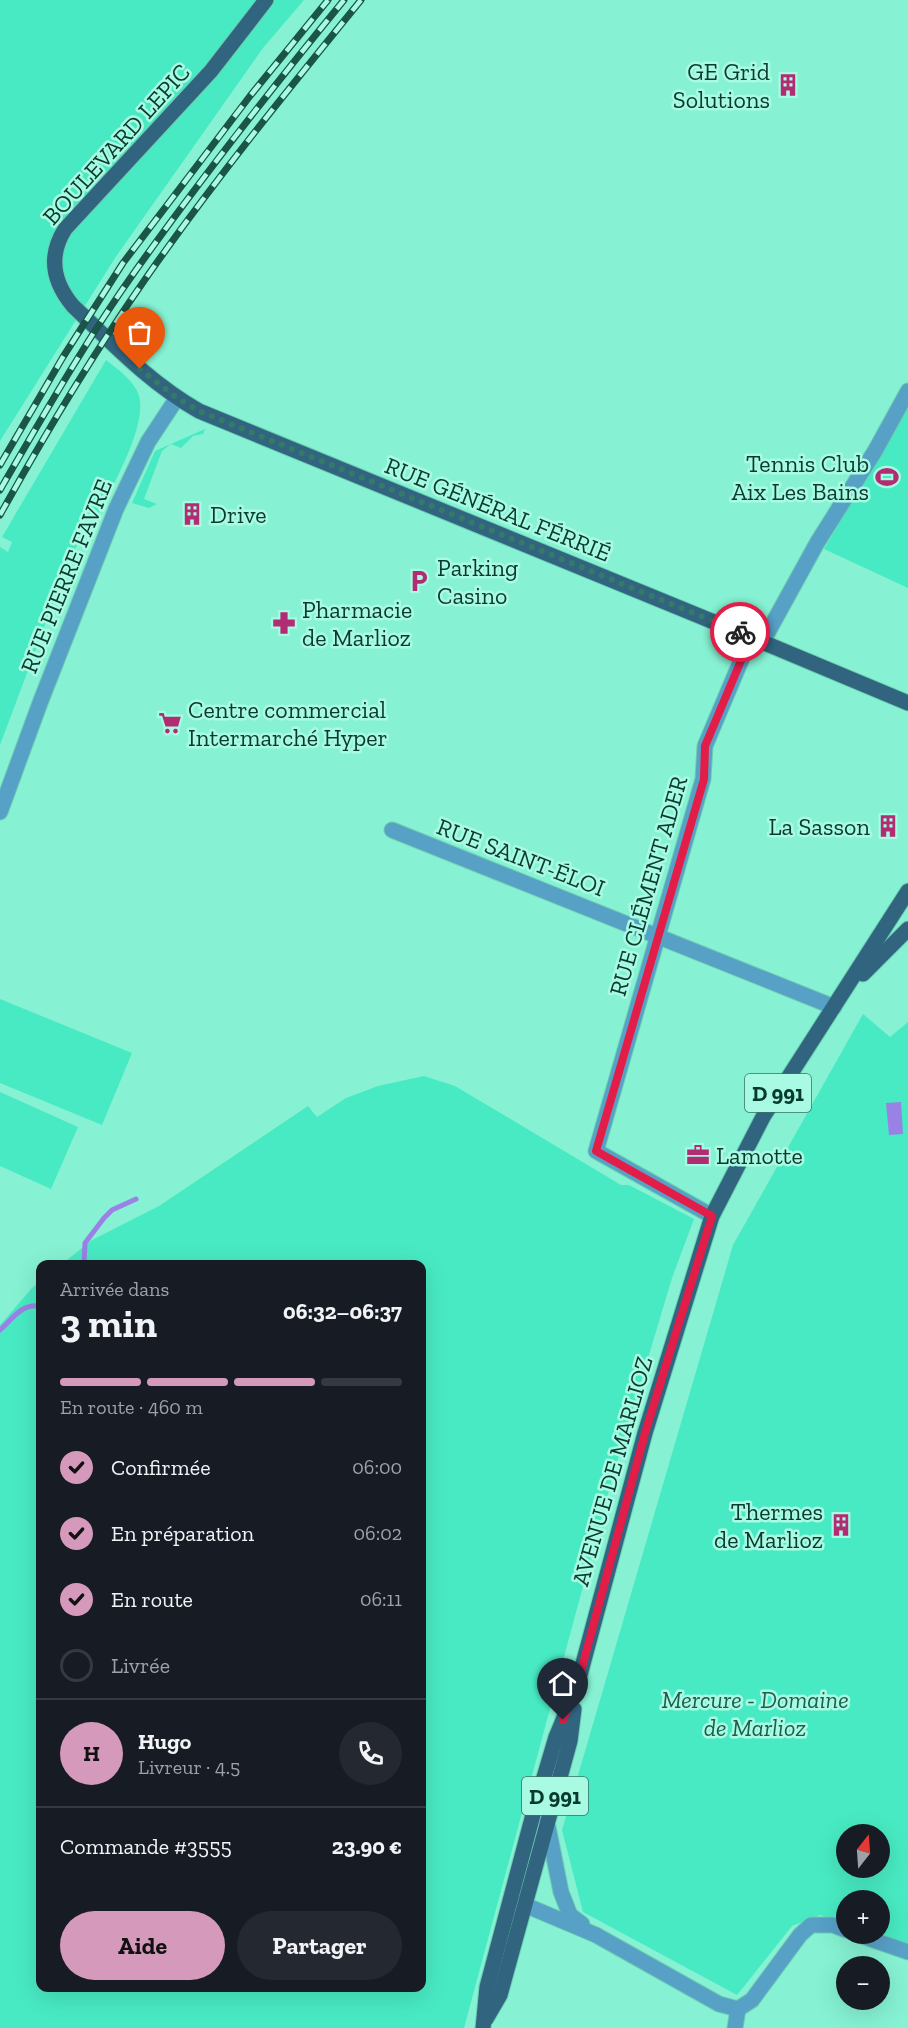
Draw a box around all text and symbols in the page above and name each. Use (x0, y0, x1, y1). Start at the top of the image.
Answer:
place label: GE Grid Solutions (673, 57, 770, 114)
street label: BOULEVARD LEPIC (36, 58, 196, 230)
building icon: GE Grid Solutions (775, 72, 801, 98)
pin (114, 307, 165, 369)
icon: bag (123, 316, 156, 349)
place label: Tennis Club Aix Les Bains (732, 449, 869, 506)
street label: RUE GÉNÉRAL FÉRRIÉ (381, 450, 615, 568)
sports icon: Tennis Club Aix Les Bains (874, 464, 900, 490)
street label: RUE PIERRE FAVRE (14, 475, 118, 677)
place label: Drive (210, 500, 267, 529)
building icon: Drive (179, 501, 205, 527)
place label: Parking Casino (437, 553, 518, 610)
parking icon: Parking Casino (406, 568, 432, 594)
place label: Pharmacie de Marlioz (302, 595, 412, 652)
courier (710, 602, 770, 662)
pharmacy icon: Pharmacie de Marlioz (271, 610, 297, 636)
icon: bike (724, 616, 757, 649)
place label: Centre commercial Intermarché Hyper (188, 695, 388, 752)
supermarket icon: Centre commercial Intermarché Hyper (157, 710, 183, 736)
street label: RUE CLÉMENT ADER (603, 773, 693, 999)
street label: RUE SAINT-ÉLOI (433, 812, 609, 902)
place label: La Sasson (768, 812, 870, 841)
building icon: La Sasson (875, 813, 901, 839)
road number: D 991 (745, 1074, 811, 1112)
place label: Lamotte (716, 1141, 803, 1170)
office icon: Lamotte (685, 1142, 711, 1168)
text: Arrivée dans (60, 1277, 169, 1301)
text: 06:32–06:37 (283, 1298, 402, 1325)
text: 3 min (60, 1300, 157, 1347)
street label: AVENUE DE MARLIOZ (565, 1353, 659, 1589)
text: En route · 460 m (60, 1395, 203, 1419)
icon: check (60, 1451, 93, 1484)
text: Confirmée (111, 1454, 211, 1481)
text: 06:00 (352, 1455, 402, 1479)
place label: Thermes de Marlioz (714, 1497, 823, 1554)
building icon: Thermes de Marlioz (828, 1512, 854, 1538)
icon: check (60, 1517, 93, 1550)
text: En préparation (111, 1520, 254, 1547)
text: 06:02 (354, 1521, 402, 1545)
icon: check (60, 1583, 93, 1616)
text: En route (111, 1586, 193, 1613)
text: 06:11 (360, 1587, 402, 1611)
text: Livrée (111, 1652, 170, 1679)
pin (537, 1658, 588, 1720)
icon: home (546, 1667, 579, 1700)
park label: Mercure - Domaine de Marlioz (661, 1685, 849, 1742)
button: phone (339, 1722, 402, 1785)
text: Hugo (138, 1728, 191, 1755)
text: H (83, 1740, 100, 1767)
text: Livreur · 4.5 (138, 1755, 240, 1779)
road number: D 991 (522, 1777, 588, 1815)
north arrow (836, 1824, 890, 1878)
map controls (836, 1824, 890, 2010)
text: Commande #3555 (60, 1833, 232, 1860)
text: 23.90 € (332, 1833, 402, 1860)
button: + (836, 1890, 890, 1944)
button: Aide (60, 1911, 225, 1980)
button: Partager (237, 1911, 402, 1980)
button: − (836, 1956, 890, 2010)

